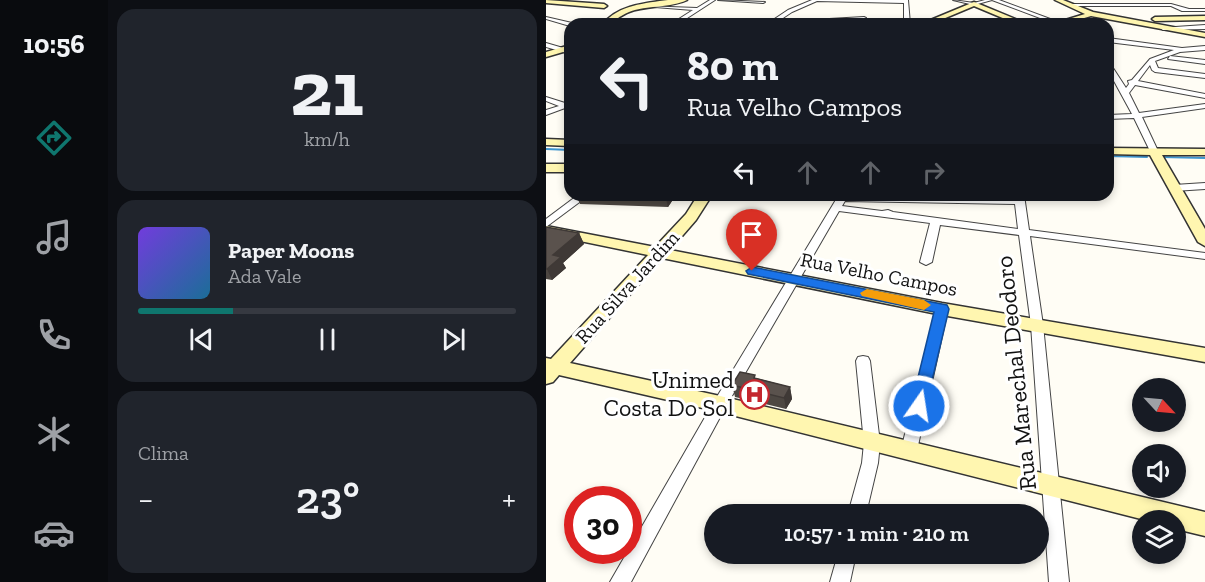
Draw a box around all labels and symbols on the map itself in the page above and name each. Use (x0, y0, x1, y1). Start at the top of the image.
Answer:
pin (726, 209, 777, 271)
street label: Rua Silva Jardim (570, 225, 684, 348)
street label: Rua Velho Campos (799, 247, 959, 301)
street label: Rua Marechal Deodoro (989, 254, 1042, 492)
place label: Unimed Costa Do Sol (604, 365, 734, 422)
position arrow (887, 374, 951, 438)
hospital icon: Unimed Costa Do Sol (739, 378, 771, 410)
north arrow (1132, 378, 1186, 432)
speed limit sign: 30 (564, 486, 642, 564)

